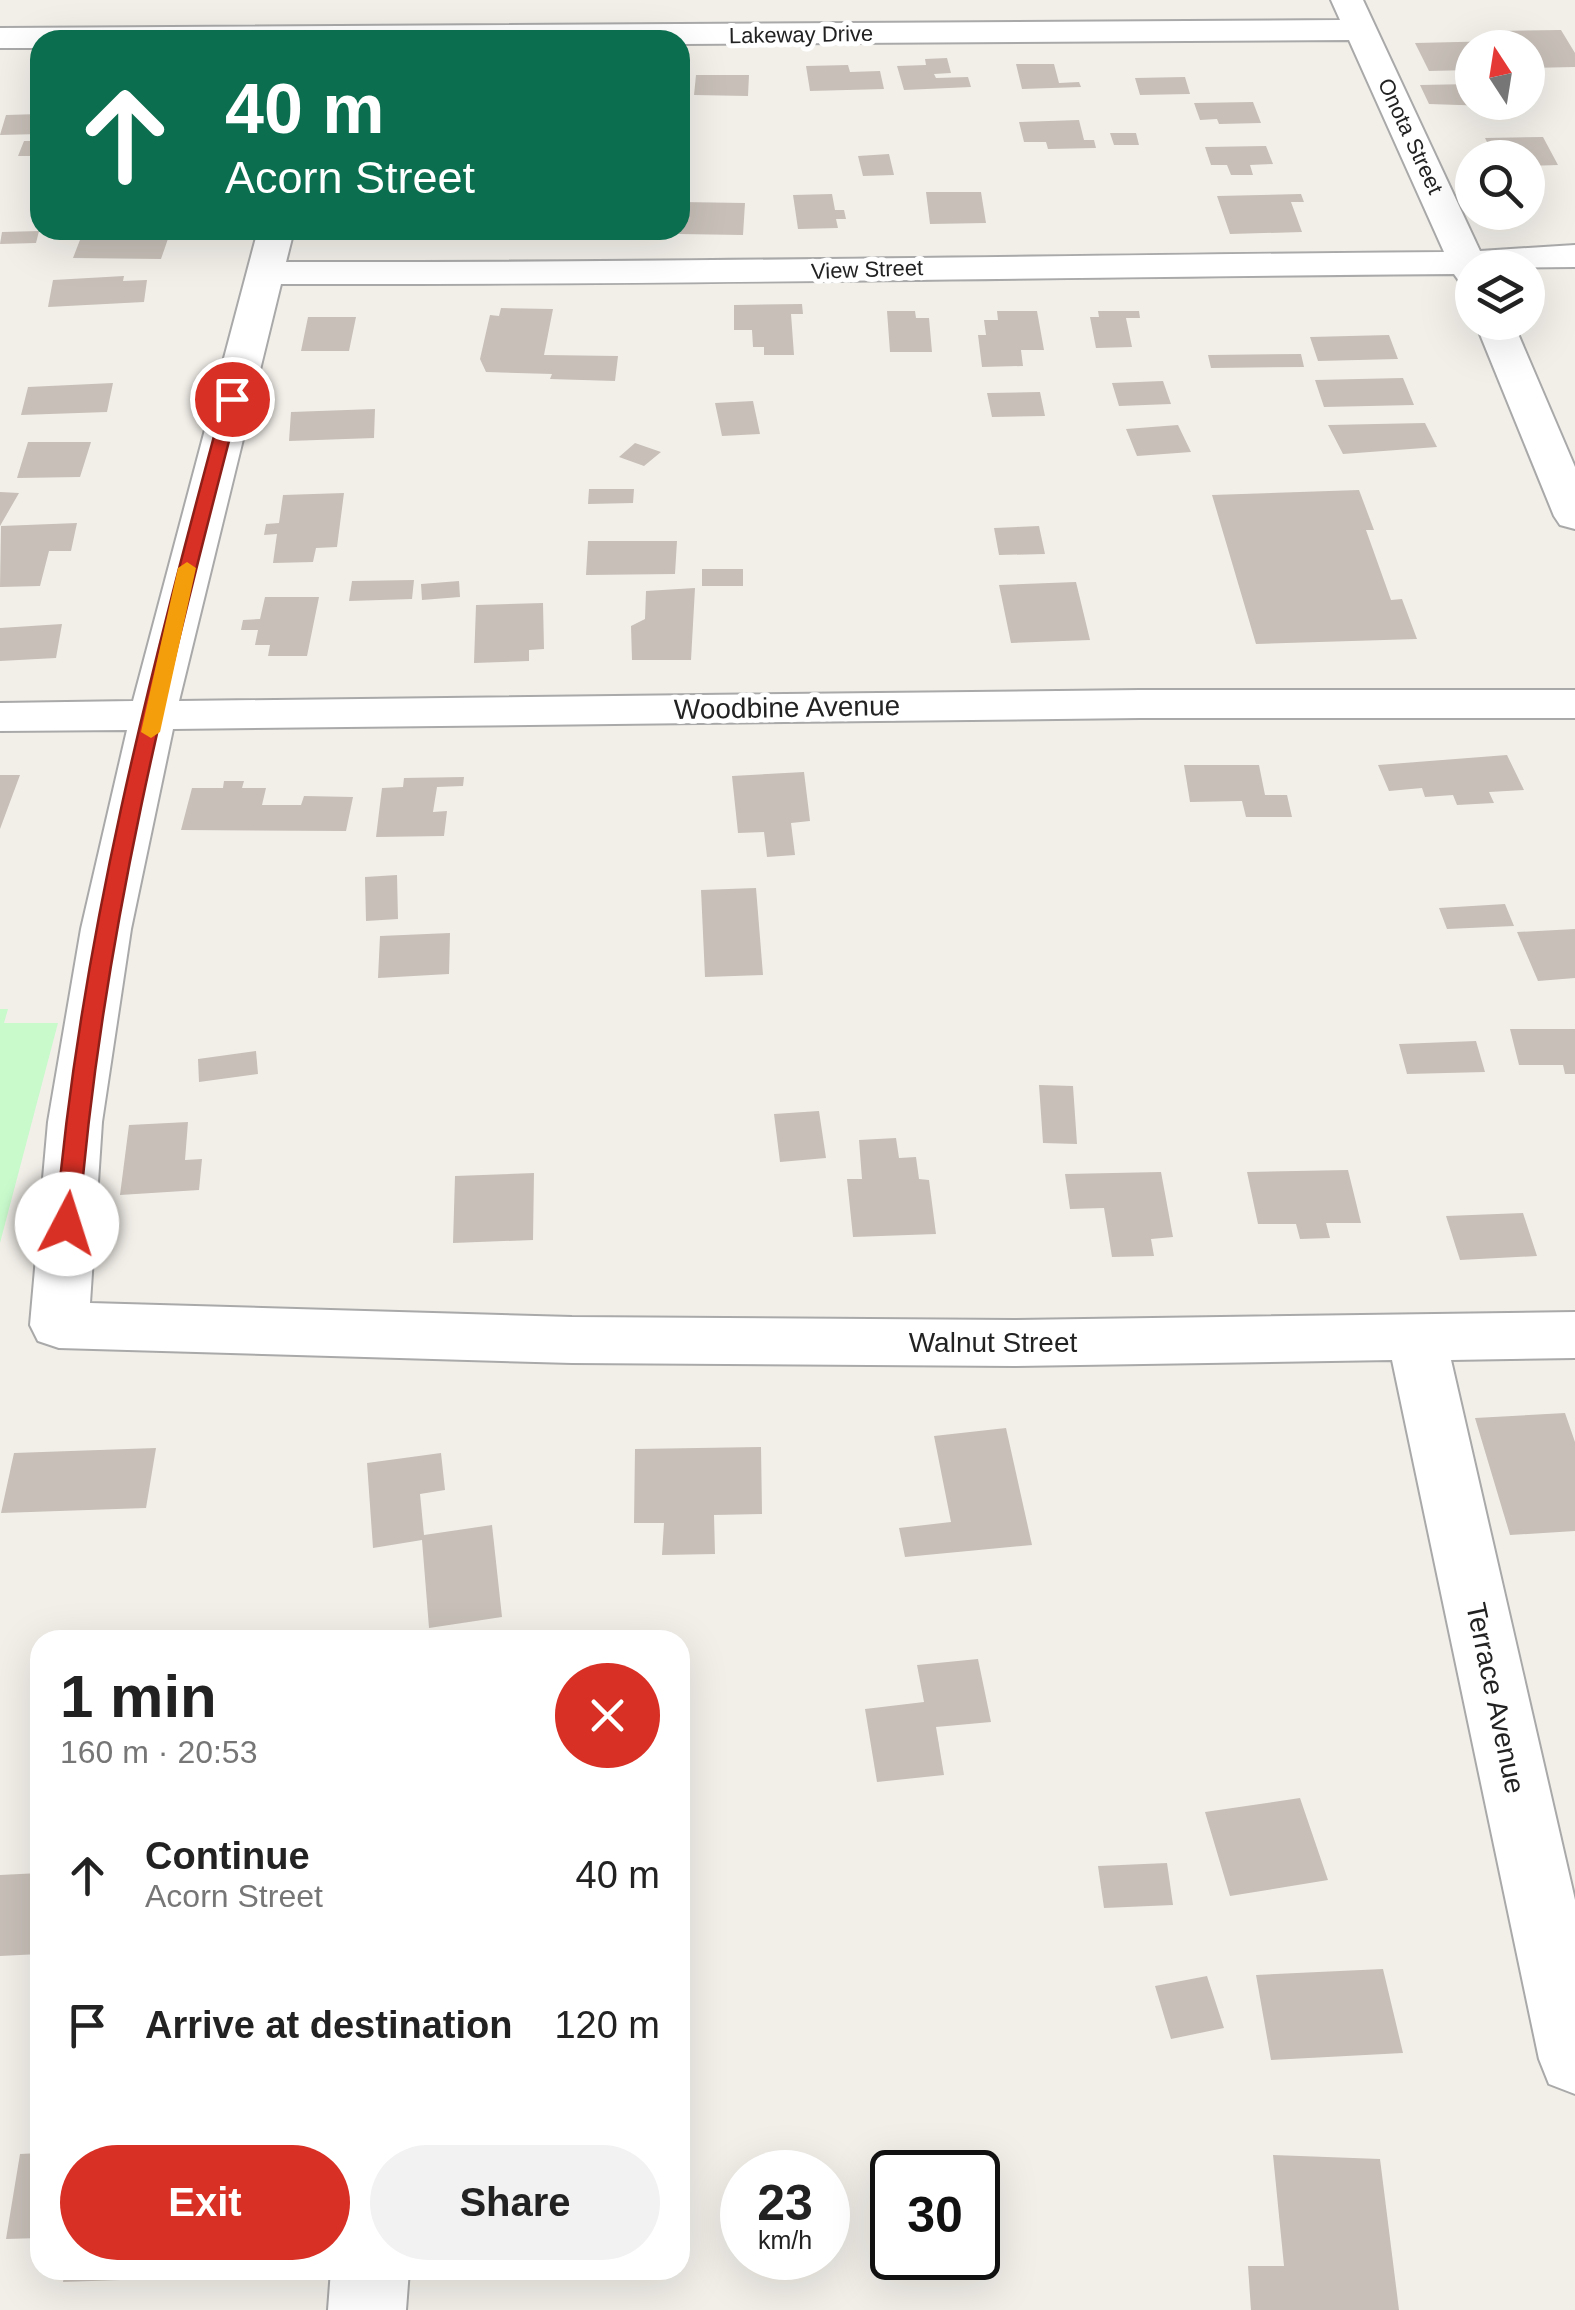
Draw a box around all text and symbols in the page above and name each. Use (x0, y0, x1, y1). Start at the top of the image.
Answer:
street label: Lakeway Drive (729, 21, 873, 48)
north arrow (1455, 30, 1545, 120)
map controls (1455, 30, 1545, 340)
icon: ahead (60, 70, 190, 200)
text: 40 m (225, 70, 385, 148)
street label: Onota Street (1373, 74, 1448, 198)
button: search (1455, 140, 1545, 230)
text: Acorn Street (225, 152, 475, 203)
button: layers (1455, 250, 1545, 340)
street label: View Street (811, 255, 923, 284)
pin (190, 357, 275, 442)
icon: arrive (205, 372, 260, 427)
street label: Woodbine Avenue (674, 690, 900, 725)
position arrow (15, 1172, 119, 1276)
street label: Walnut Street (909, 1327, 1078, 1358)
street label: Terrace Avenue (1460, 1600, 1531, 1796)
text: 1 min (60, 1663, 217, 1730)
button: close (555, 1663, 660, 1768)
text: 160 m · 20:53 (60, 1734, 257, 1770)
text: Continue (145, 1835, 310, 1877)
icon: ahead (60, 1848, 115, 1903)
text: 40 m (576, 1854, 660, 1896)
text: Acorn Street (145, 1878, 323, 1914)
icon: arrive (60, 1998, 115, 2053)
text: Arrive at destination (145, 2004, 512, 2046)
text: 120 m (554, 2004, 660, 2046)
button: Exit (60, 2145, 350, 2260)
button: Share (370, 2145, 660, 2260)
speed limit sign: 30 (870, 2150, 1000, 2280)
text: 23 (757, 2175, 813, 2231)
text: km/h (758, 2226, 812, 2254)

